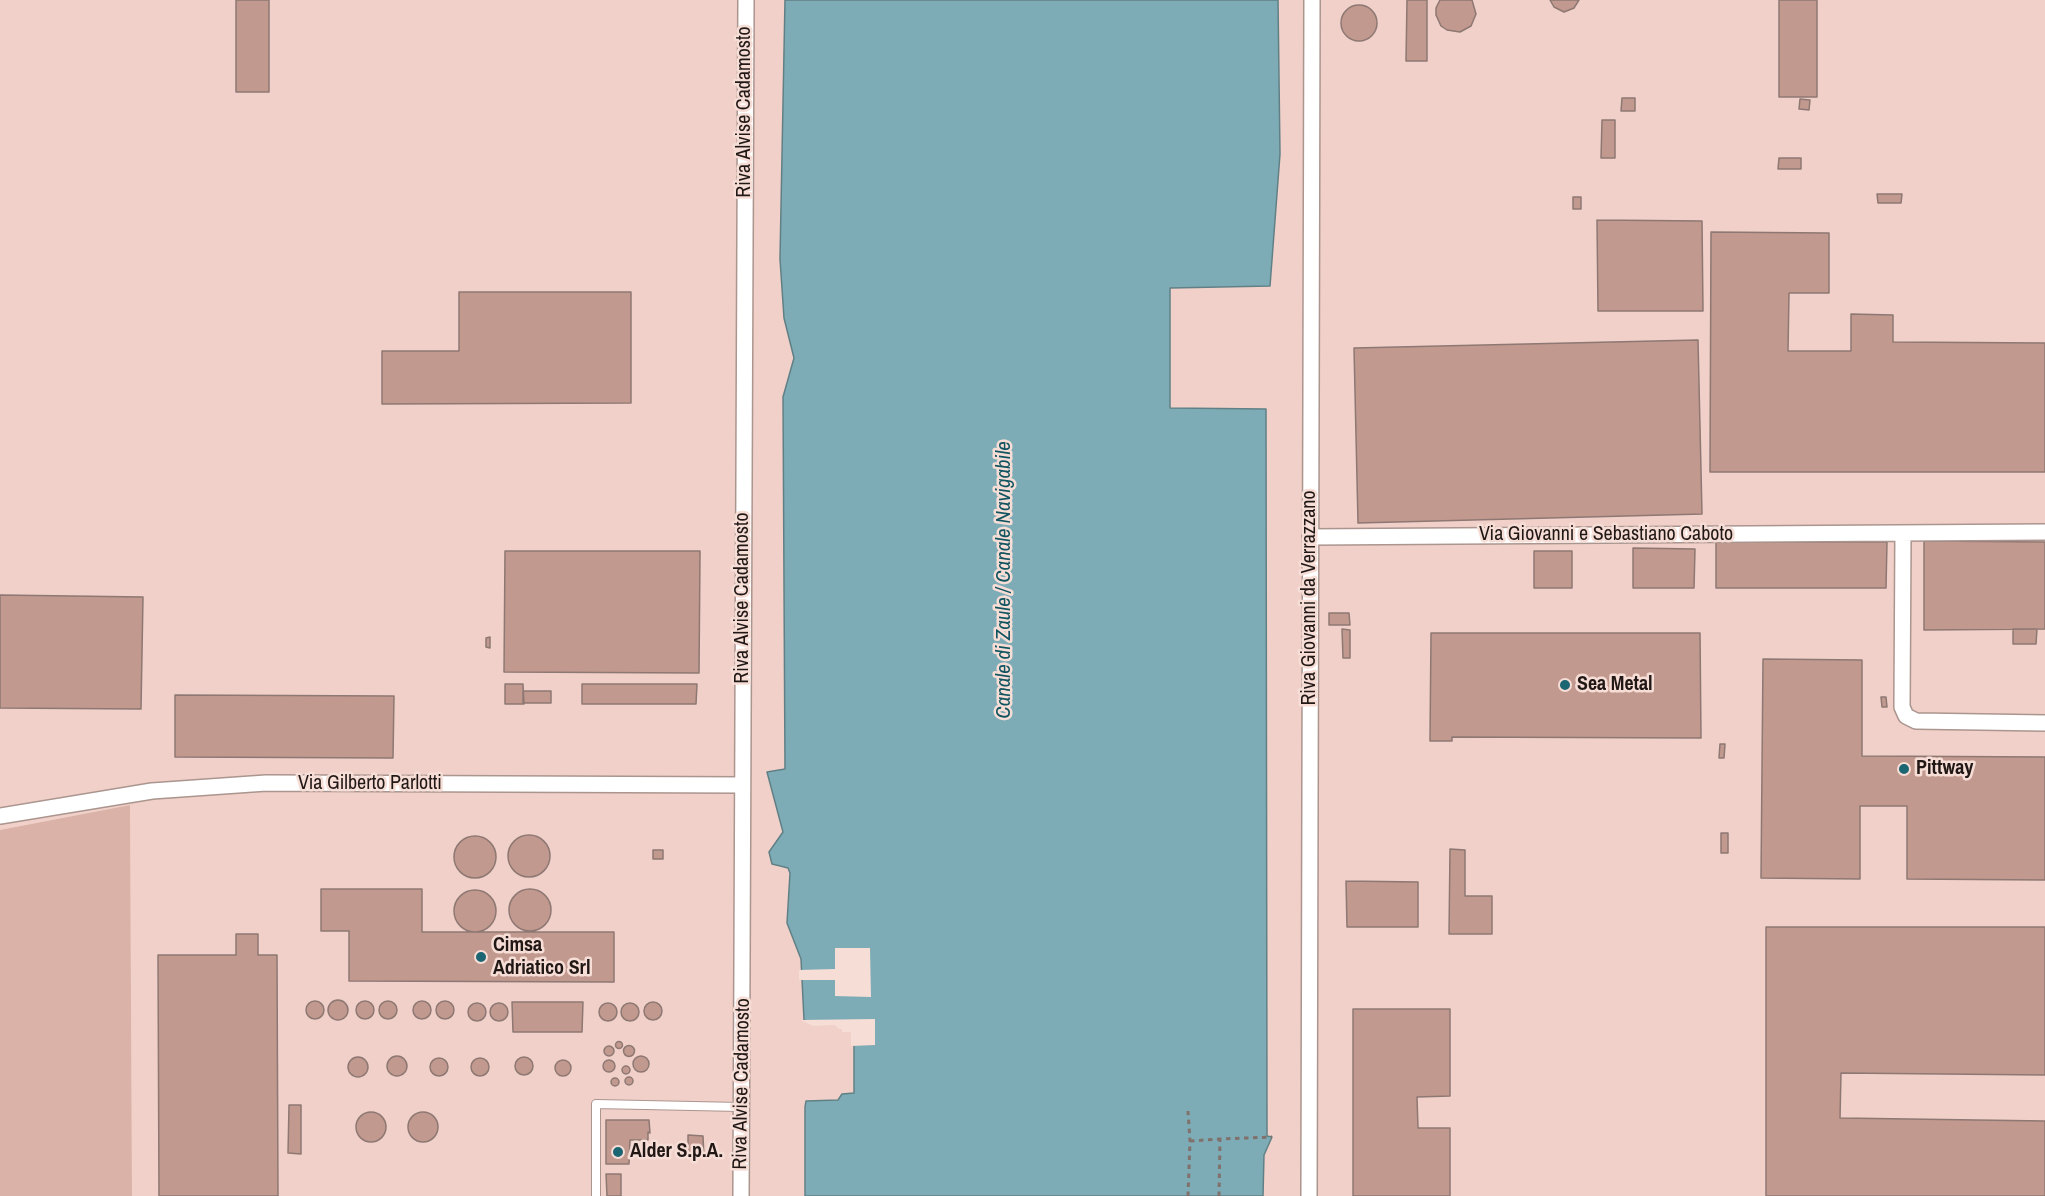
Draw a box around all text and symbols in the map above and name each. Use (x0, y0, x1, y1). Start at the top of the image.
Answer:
street label: Riva Alvise Cadamosto (733, 26, 757, 198)
water label: Canale di Zaule / Canale Navigabile (991, 441, 1017, 719)
street label: Riva Giovanni da Verrazzano (1298, 490, 1322, 706)
street label: Riva Alvise Cadamosto (731, 512, 755, 684)
street label: Via Giovanni e Sebastiano Caboto (1479, 523, 1733, 547)
place label: Sea Metal (1577, 673, 1653, 697)
marker: Sea Metal (1558, 678, 1572, 692)
place label: Pittway (1916, 757, 1973, 781)
marker: Pittway (1897, 762, 1911, 776)
street label: Via Gilberto Parlotti (298, 772, 442, 796)
place label: Cimsa Adriatico Srl (493, 934, 591, 981)
marker: Cimsa Adriatico Srl (474, 950, 488, 964)
street label: Riva Alvise Cadamosto (729, 998, 755, 1170)
place label: Alder S.p.A. (630, 1140, 723, 1164)
marker: Alder S.p.A. (611, 1145, 625, 1159)

